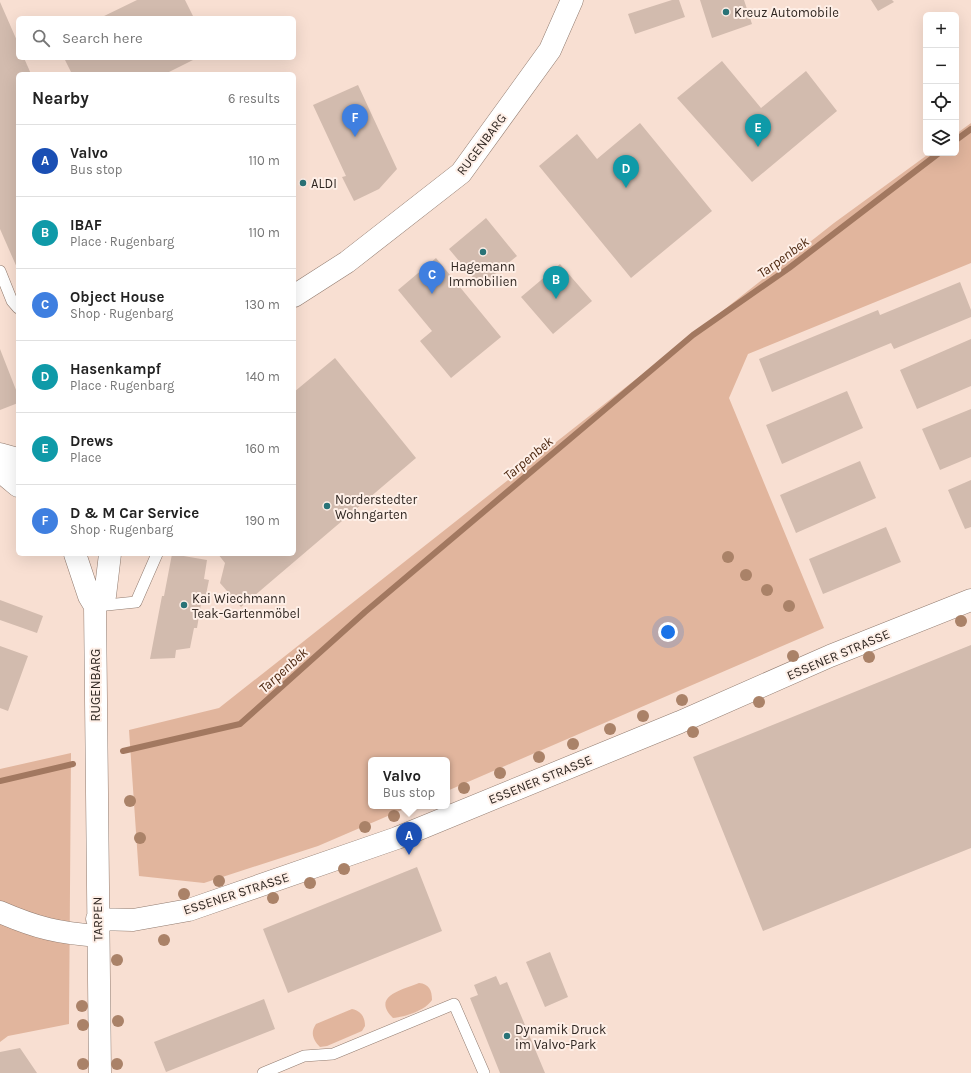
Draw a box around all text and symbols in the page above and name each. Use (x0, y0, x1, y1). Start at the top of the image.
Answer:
place label: Kreuz Automobile (734, 5, 839, 20)
marker: Kreuz Automobile (721, 7, 731, 17)
map controls (923, 12, 959, 156)
button: + (923, 12, 959, 48)
search box (16, 16, 296, 60)
icon: search (30, 27, 52, 49)
text: Search here (62, 29, 143, 47)
button: − (923, 48, 959, 84)
button: locate (923, 84, 959, 120)
text: Nearby (32, 88, 89, 108)
text: 6 results (228, 91, 280, 106)
pin: F (342, 104, 368, 137)
street label: RUGENBARG (453, 111, 509, 178)
pin: E (745, 114, 771, 147)
button: layers (923, 120, 959, 156)
text: Valvo (70, 144, 108, 162)
text: A (41, 153, 49, 168)
text: 110 m (248, 153, 280, 168)
pin: D (613, 155, 639, 188)
text: Bus stop (70, 162, 122, 177)
place label: ALDI (311, 176, 337, 191)
marker: ALDI (298, 178, 308, 188)
text: IBAF (70, 216, 102, 234)
text: B (41, 225, 49, 240)
text: 110 m (248, 225, 280, 240)
water label: Tarpenbek (754, 232, 813, 282)
text: Place · Rugenbarg (70, 234, 174, 249)
marker: Hagemann Immobilien (478, 247, 488, 257)
place label: Hagemann Immobilien (449, 259, 517, 289)
pin: C (419, 261, 445, 294)
pin: B (543, 266, 569, 299)
text: Object House (70, 288, 164, 306)
text: C (41, 297, 49, 312)
text: 130 m (245, 297, 280, 312)
text: Shop · Rugenbarg (70, 306, 173, 321)
text: Hasenkampf (70, 360, 161, 378)
text: D (41, 369, 49, 384)
text: 140 m (245, 369, 280, 384)
text: Place · Rugenbarg (70, 378, 174, 393)
text: Drews (70, 432, 113, 450)
water label: Tarpenbek (500, 432, 557, 484)
text: E (41, 441, 49, 456)
text: 160 m (245, 441, 280, 456)
text: Place (70, 450, 101, 465)
place label: Norderstedter Wohngarten (335, 492, 417, 522)
marker: Norderstedter Wohngarten (322, 501, 332, 511)
text: D & M Car Service (70, 504, 199, 522)
text: F (41, 513, 49, 528)
text: 190 m (245, 513, 280, 528)
text: Shop · Rugenbarg (70, 522, 173, 537)
place label: Kai Wiechmann Teak-Gartenmöbel (192, 591, 300, 621)
marker: Kai Wiechmann Teak-Gartenmöbel (179, 600, 189, 610)
your location (658, 622, 678, 642)
street label: ESSENER STRASSE (784, 626, 892, 683)
water label: Tarpenbek (255, 644, 312, 697)
street label: RUGENBARG (88, 649, 103, 721)
street label: ESSENER STRASSE (486, 752, 594, 807)
popup (368, 757, 450, 809)
text: Valvo (383, 767, 421, 785)
text: Bus stop (383, 785, 435, 800)
pin: A (396, 822, 422, 855)
street label: ESSENER STRASSE (181, 869, 291, 918)
street label: TARPEN (90, 896, 105, 942)
place label: Dynamik Druck im Valvo-Park (515, 1022, 606, 1052)
marker: Dynamik Druck im Valvo-Park (502, 1031, 512, 1041)

